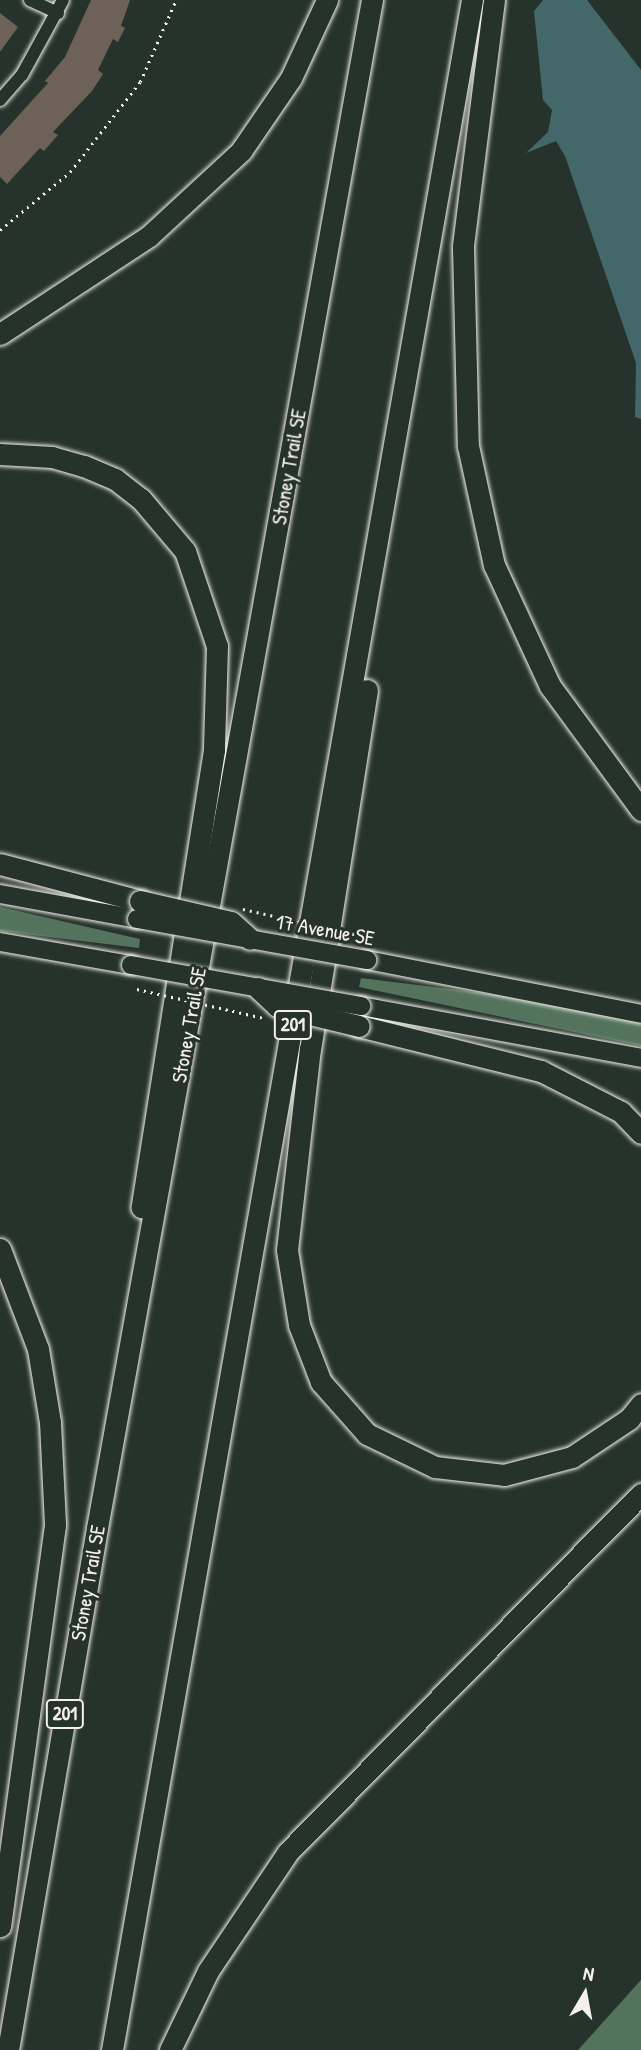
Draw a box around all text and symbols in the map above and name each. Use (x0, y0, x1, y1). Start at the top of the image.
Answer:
street label: Stoney Trail SE (266, 407, 312, 527)
street label: 17 Avenue SE (274, 909, 376, 951)
street label: Stoney Trail SE (166, 965, 212, 1085)
road number: 201 (274, 1009, 312, 1040)
street label: Stoney Trail SE (65, 1523, 111, 1643)
road number: 201 (46, 1698, 84, 1730)
north arrow (550, 1959, 620, 2029)
text: N (581, 1960, 596, 1987)

